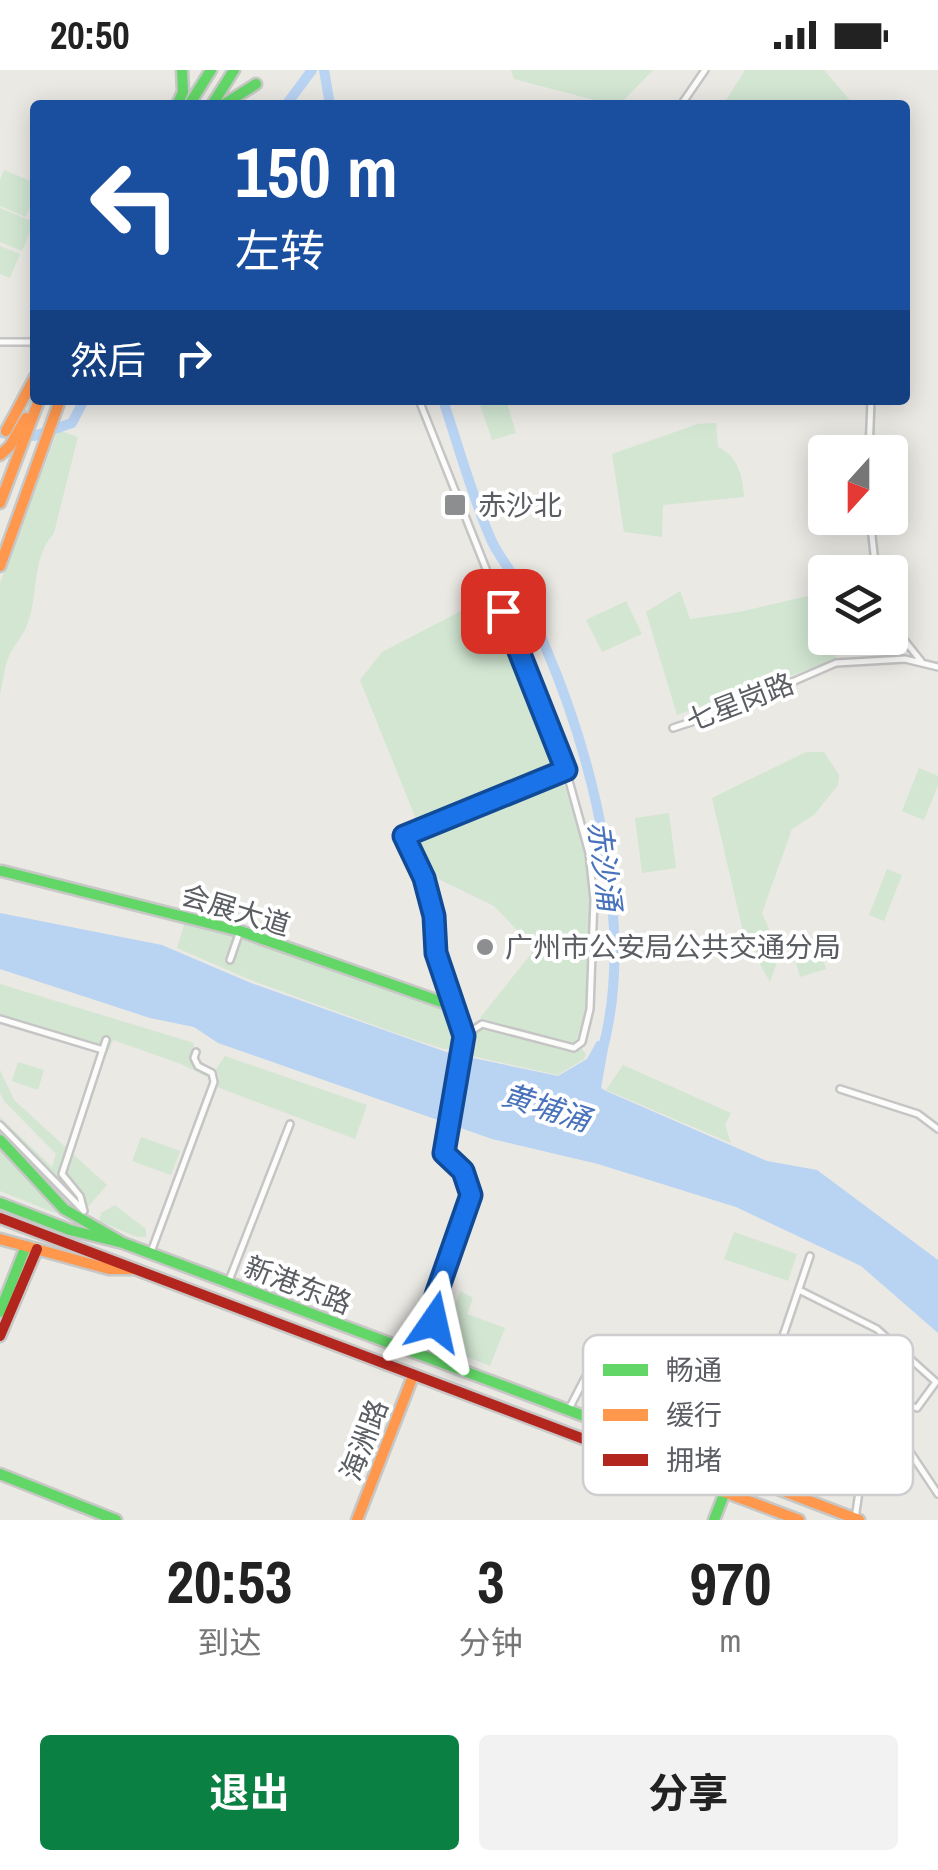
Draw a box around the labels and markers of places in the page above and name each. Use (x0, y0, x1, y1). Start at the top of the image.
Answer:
place label: 赤沙北 (478, 486, 562, 524)
marker: 赤沙北 (442, 492, 468, 518)
pin (461, 569, 546, 654)
place label: 广州市公安局公共交通分局 (505, 928, 841, 966)
marker: 广州市公安局公共交通分局 (474, 936, 496, 958)

